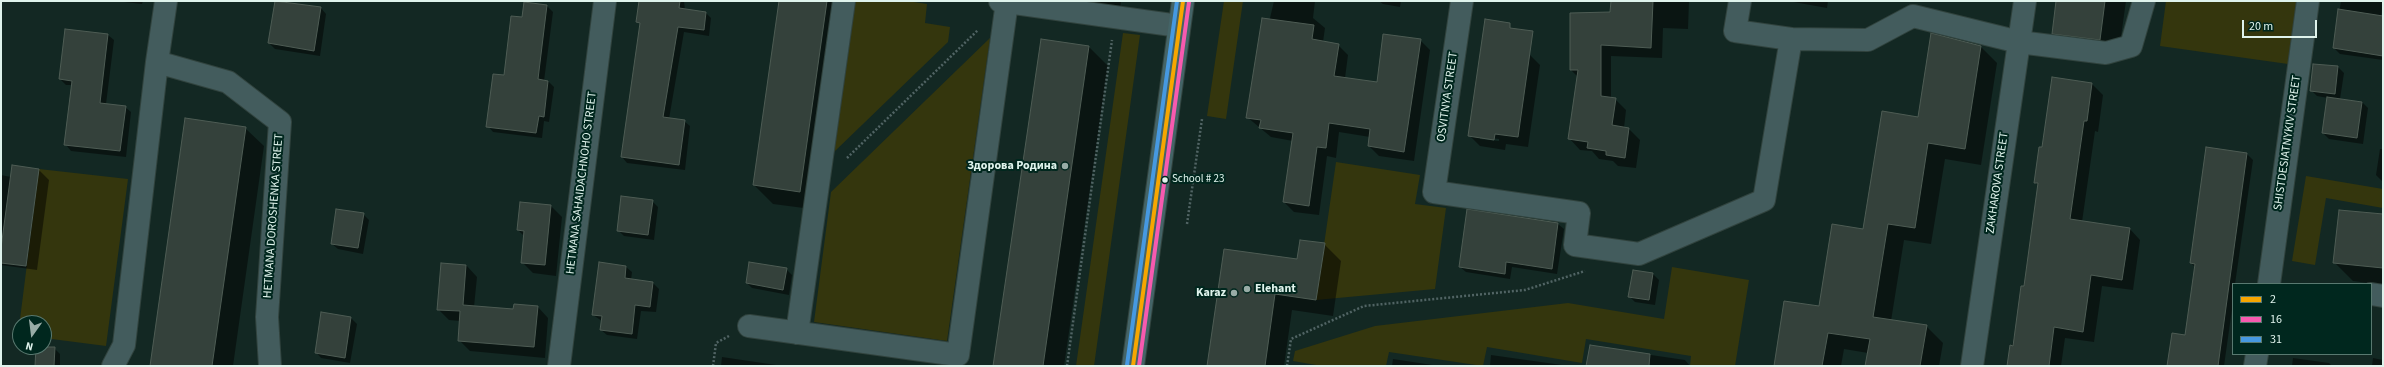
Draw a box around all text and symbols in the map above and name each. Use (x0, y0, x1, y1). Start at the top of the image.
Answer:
scale bar (2244, 12, 2319, 38)
text: 20 m (2249, 18, 2273, 35)
street label: OSVITNYA STREET (1435, 51, 1461, 143)
street label: SHISTDESIATNYKIV STREET (2271, 75, 2305, 211)
street label: HETMANA SAHAIDACHNOHO STREET (564, 91, 600, 275)
street label: ZAKHAROVA STREET (1984, 131, 2012, 235)
street label: HETMANA DOROSHENKA STREET (261, 133, 287, 299)
place label: Здорова Родина (967, 159, 1057, 173)
marker: Здорова Родина (1060, 161, 1070, 171)
place label: School # 23 (1172, 173, 1224, 187)
marker: School # 23 (1160, 175, 1170, 185)
place label: Elehant (1255, 282, 1296, 296)
legend (2232, 283, 2372, 355)
marker: Elehant (1242, 284, 1252, 294)
place label: Karaz (1196, 286, 1226, 300)
marker: Karaz (1229, 288, 1239, 298)
text: 2 (2270, 291, 2276, 308)
text: 16 (2270, 311, 2282, 328)
north arrow (12, 315, 52, 355)
text: 31 (2270, 331, 2282, 348)
text: N (24, 338, 35, 354)

